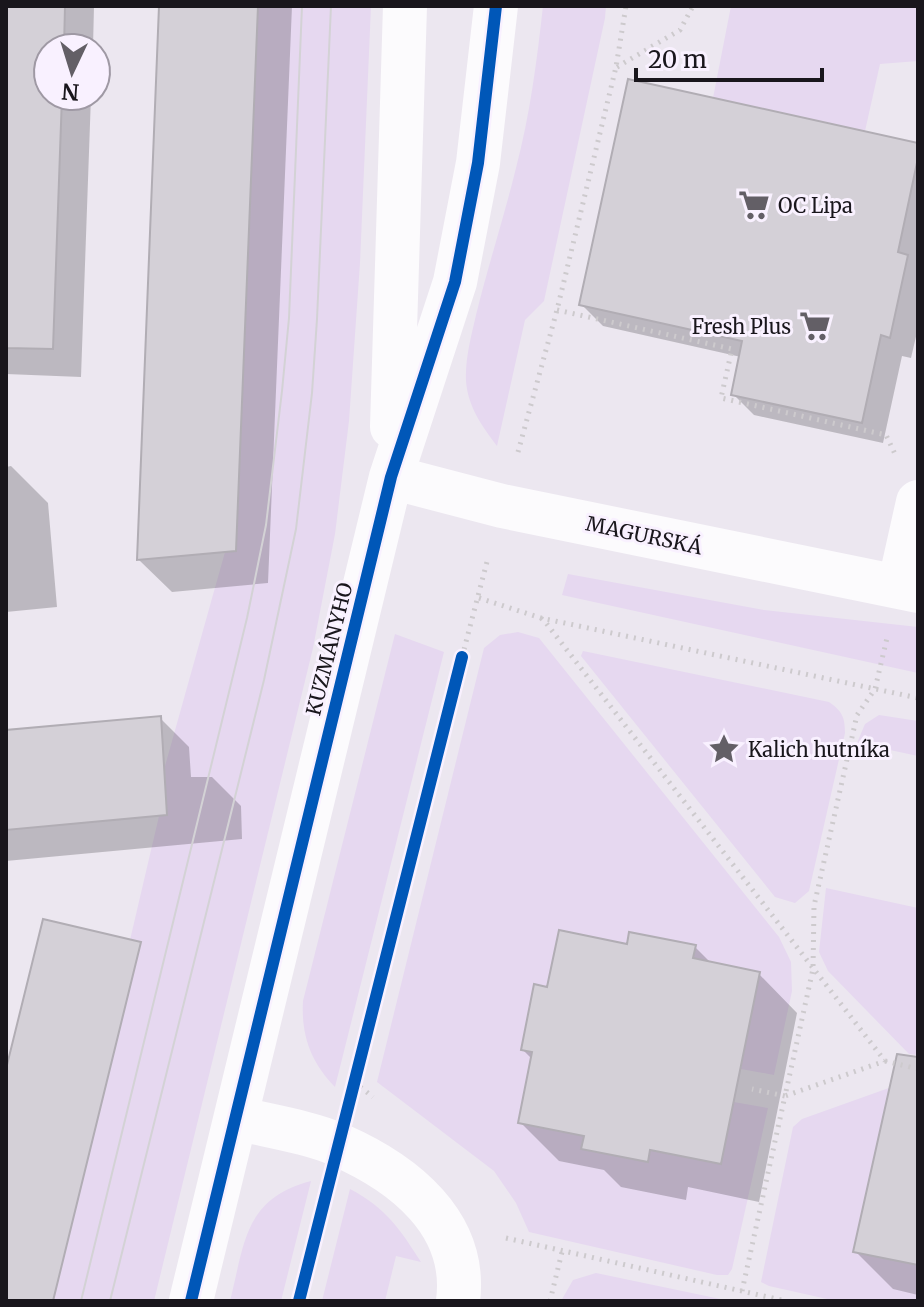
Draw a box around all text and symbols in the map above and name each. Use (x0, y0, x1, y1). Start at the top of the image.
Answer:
north arrow (32, 32, 112, 112)
scale bar (636, 32, 822, 82)
text: 20 m (648, 44, 707, 75)
text: N (60, 77, 80, 107)
supermarket icon: OC Lipa (737, 188, 771, 222)
place label: OC Lipa (778, 193, 853, 218)
supermarket icon: Fresh Plus (798, 309, 832, 343)
place label: Fresh Plus (692, 314, 791, 339)
street label: MAGURSKÁ (584, 509, 706, 560)
street label: KUZMÁNYHO (298, 580, 358, 718)
place icon: Kalich hutníka (707, 732, 741, 766)
place label: Kalich hutníka (748, 737, 890, 762)

